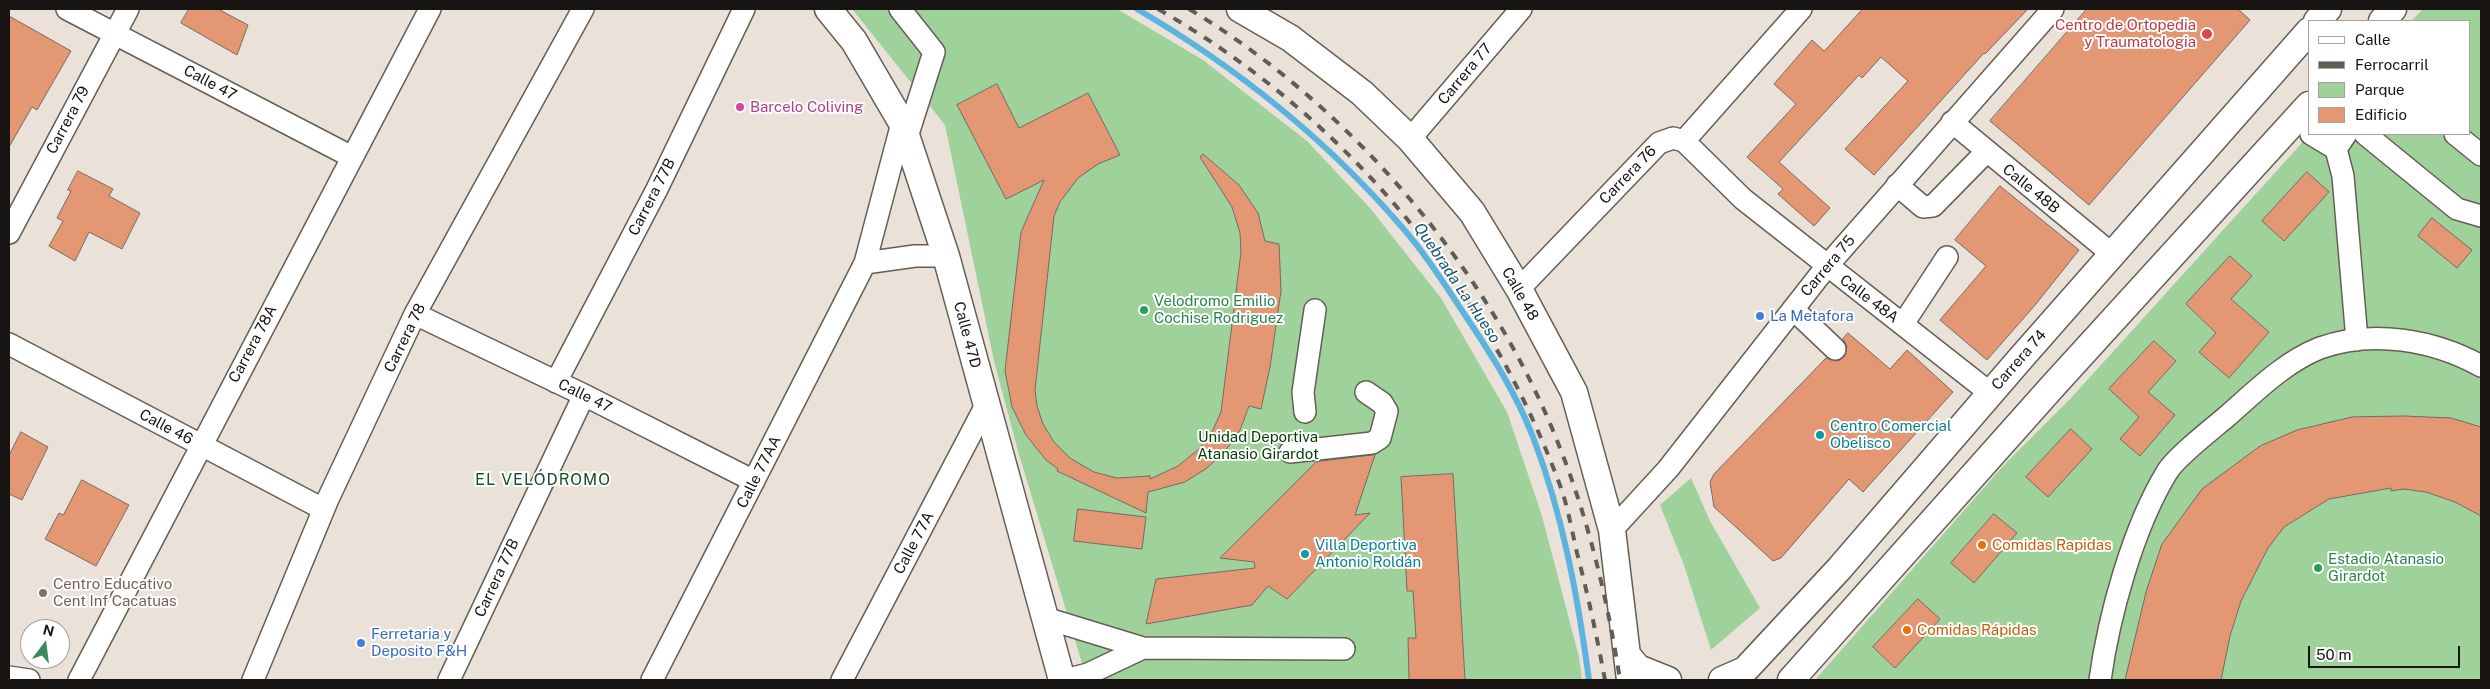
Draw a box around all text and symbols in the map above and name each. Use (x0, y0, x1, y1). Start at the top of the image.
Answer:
place label: Centro de Ortopedia y Traumatologia (2055, 16, 2196, 51)
legend (2308, 20, 2470, 135)
marker: Centro de Ortopedia y Traumatologia (2200, 27, 2214, 41)
text: Calle (2355, 31, 2391, 48)
street label: Carrera 77 (1434, 40, 1496, 108)
text: Ferrocarril (2355, 56, 2429, 73)
street label: Calle 47 (180, 62, 240, 104)
text: Parque (2355, 81, 2405, 98)
street label: Carrera 79 (43, 83, 93, 157)
place label: Barcelo Coliving (750, 98, 863, 116)
marker: Barcelo Coliving (734, 101, 746, 113)
text: Edificio (2355, 106, 2407, 123)
street label: Carrera 76 (1596, 142, 1660, 208)
street label: Carrera 77B (625, 155, 679, 239)
street label: Calle 48B (1999, 160, 2063, 218)
water label: Quebrada La Hueso (1410, 219, 1504, 347)
street label: Carrera 75 (1797, 232, 1859, 300)
street label: Calle 48 (1498, 264, 1542, 324)
street label: Calle 48A (1836, 271, 1902, 327)
place label: Velodromo Emilio Cochise Rodriguez (1154, 292, 1283, 327)
street label: Calle 47D (950, 300, 984, 370)
street label: Carrera 78 (381, 301, 429, 375)
street label: Carrera 78A (225, 302, 281, 386)
marker: Velodromo Emilio Cochise Rodriguez (1138, 304, 1150, 316)
place label: La Metafora (1770, 307, 1854, 325)
marker: La Metafora (1754, 310, 1766, 322)
street label: Carrera 74 (1988, 326, 2050, 394)
street label: Calle 47 (555, 375, 615, 417)
street label: Calle 46 (136, 405, 196, 449)
place label: Centro Comercial Obelisco (1830, 417, 1951, 452)
park label: Unidad Deportiva Atanasio Girardot (1197, 428, 1319, 463)
marker: Centro Comercial Obelisco (1814, 429, 1826, 441)
street label: Calle 77AA (733, 433, 785, 511)
district label: EL VELÓDROMO (473, 470, 613, 490)
street label: Calle 77A (890, 509, 938, 577)
street label: Carrera 77B (471, 536, 523, 620)
place label: Villa Deportiva Antonio Roldán (1315, 536, 1421, 571)
place label: Comidas Rapidas (1992, 536, 2112, 554)
marker: Comidas Rapidas (1976, 539, 1988, 551)
marker: Villa Deportiva Antonio Roldán (1299, 548, 1311, 560)
place label: Estadio Atanasio Girardot (2328, 550, 2444, 585)
marker: Estadio Atanasio Girardot (2312, 562, 2324, 574)
place label: Centro Educativo Cent Inf Cacatuas (53, 575, 177, 610)
marker: Centro Educativo Cent Inf Cacatuas (37, 587, 49, 599)
north arrow (20, 619, 70, 669)
text: N (41, 621, 56, 640)
place label: Comidas Rápidas (1917, 621, 2037, 639)
marker: Comidas Rápidas (1901, 624, 1913, 636)
place label: Ferretaria y Deposito F&H (371, 625, 467, 660)
scale bar (2310, 636, 2462, 668)
marker: Ferretaria y Deposito F&H (355, 637, 367, 649)
text: 50 m (2316, 646, 2351, 663)

